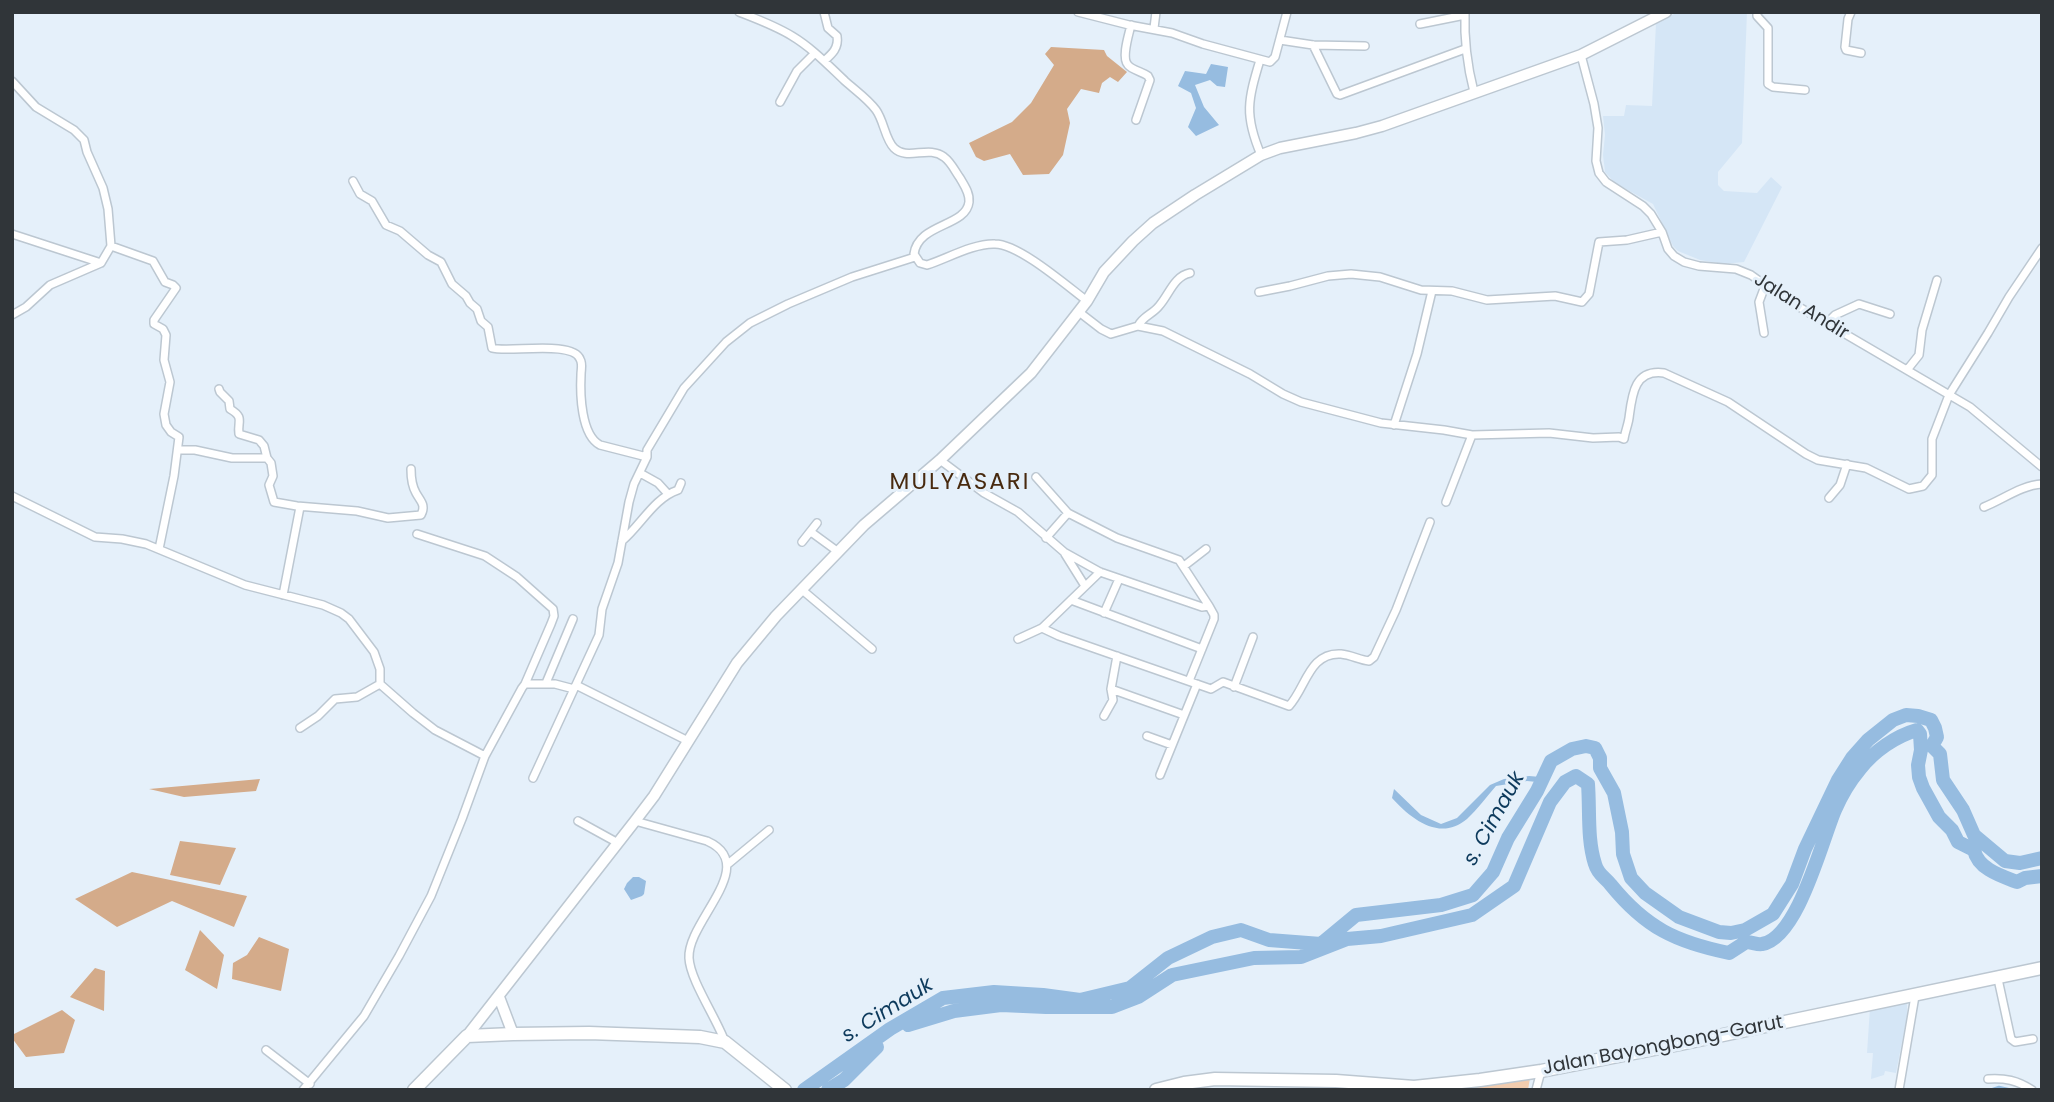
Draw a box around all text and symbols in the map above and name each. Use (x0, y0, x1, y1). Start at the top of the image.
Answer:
street label: Jalan Andir (1749, 269, 1853, 345)
district label: MULYASARI (891, 469, 1029, 497)
water label: s. Cimauk (1459, 768, 1531, 870)
water label: s. Cimauk (838, 973, 938, 1049)
street label: Jalan Bayongbong-Garut (1541, 1012, 1785, 1080)

